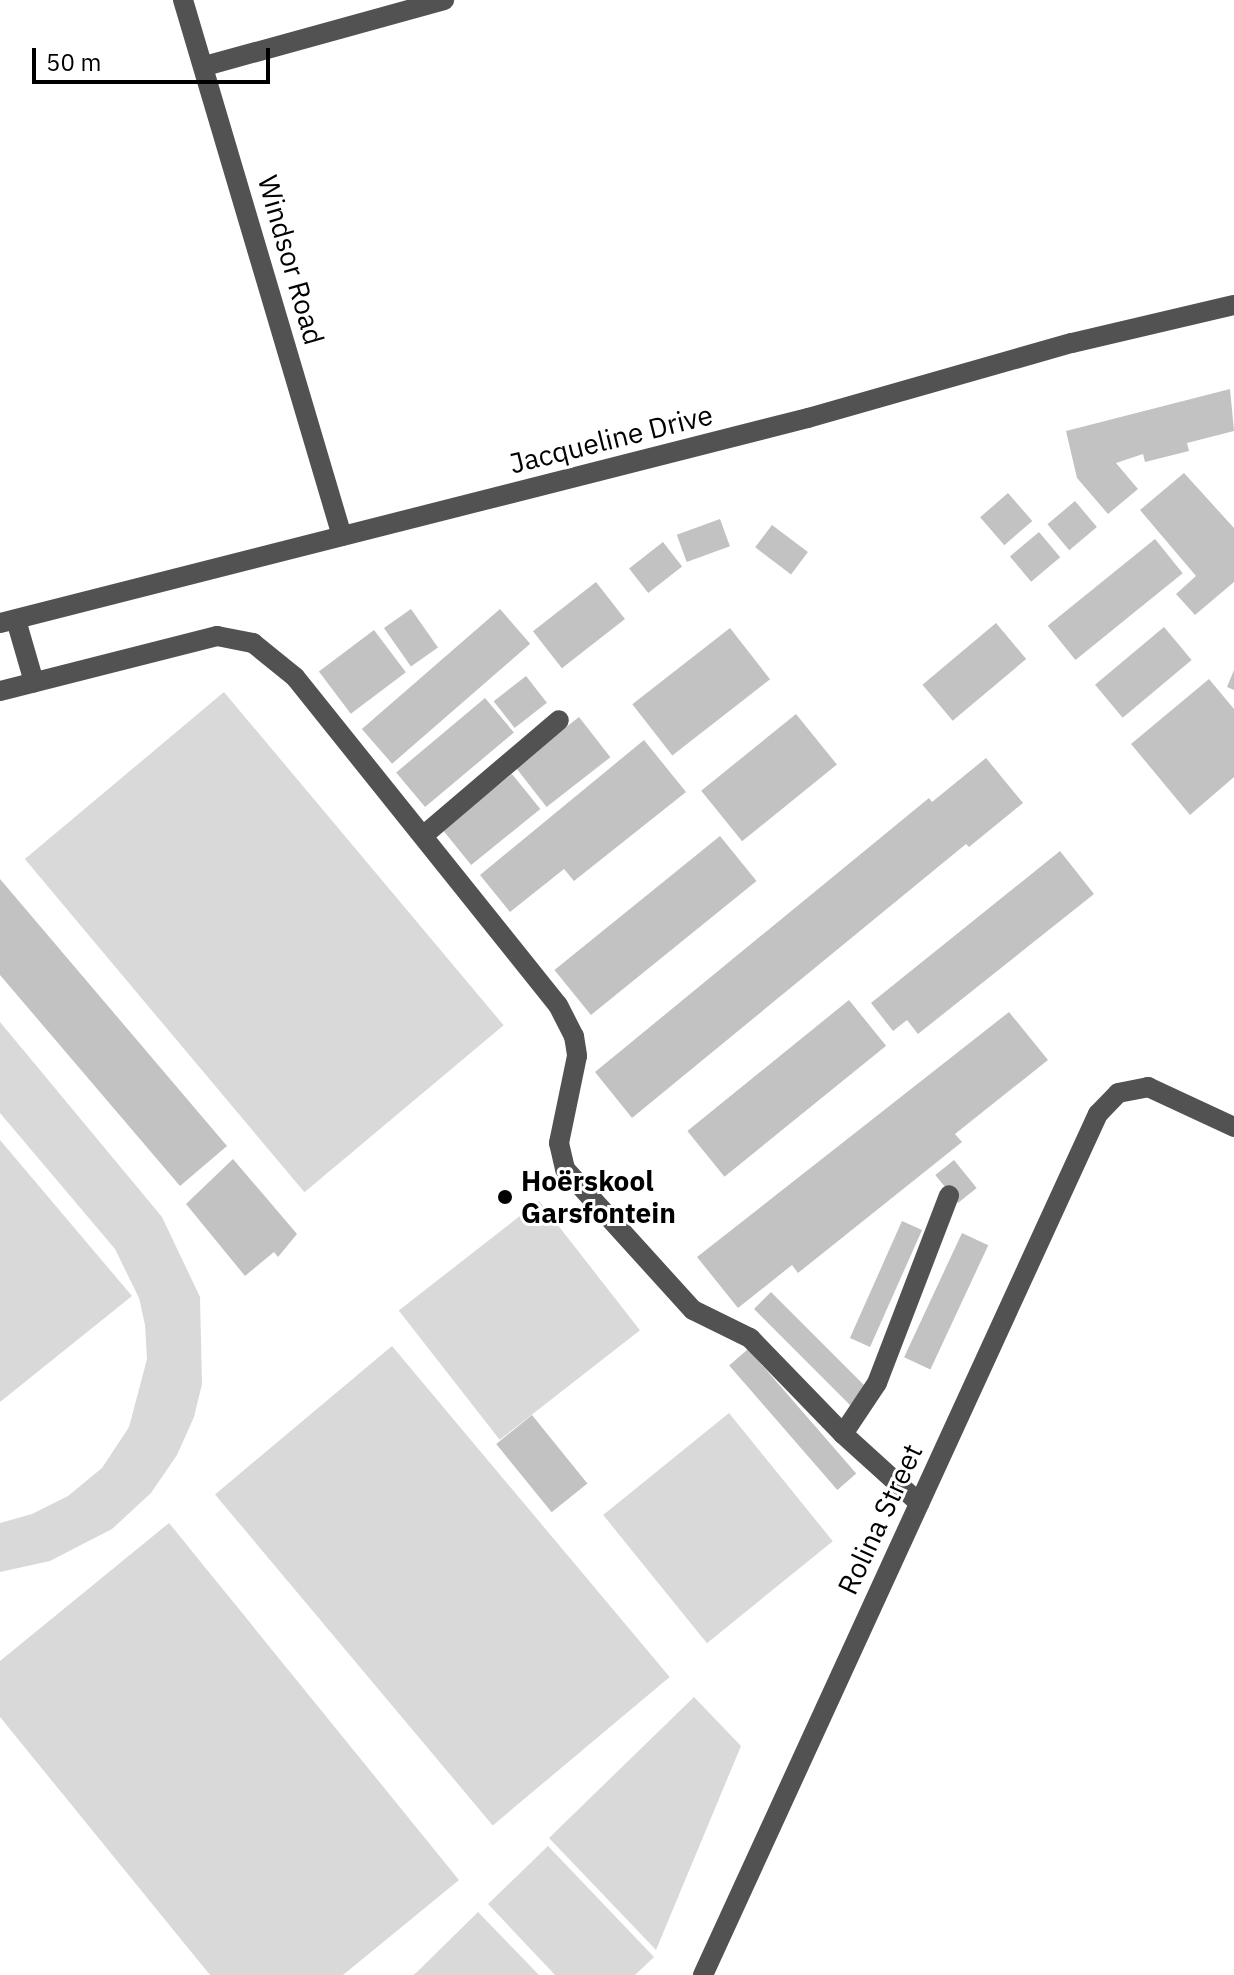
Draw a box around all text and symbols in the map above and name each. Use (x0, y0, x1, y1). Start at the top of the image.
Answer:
scale bar (36, 32, 274, 82)
text: 50 m (46, 46, 101, 78)
street label: Windsor Road (251, 171, 331, 349)
street label: Jacqueline Drive (506, 398, 716, 480)
place label: Hoërskool Garsfontein (521, 1164, 676, 1230)
marker: Hoërskool Garsfontein (496, 1188, 514, 1206)
street label: Rolina Street (831, 1438, 929, 1600)

